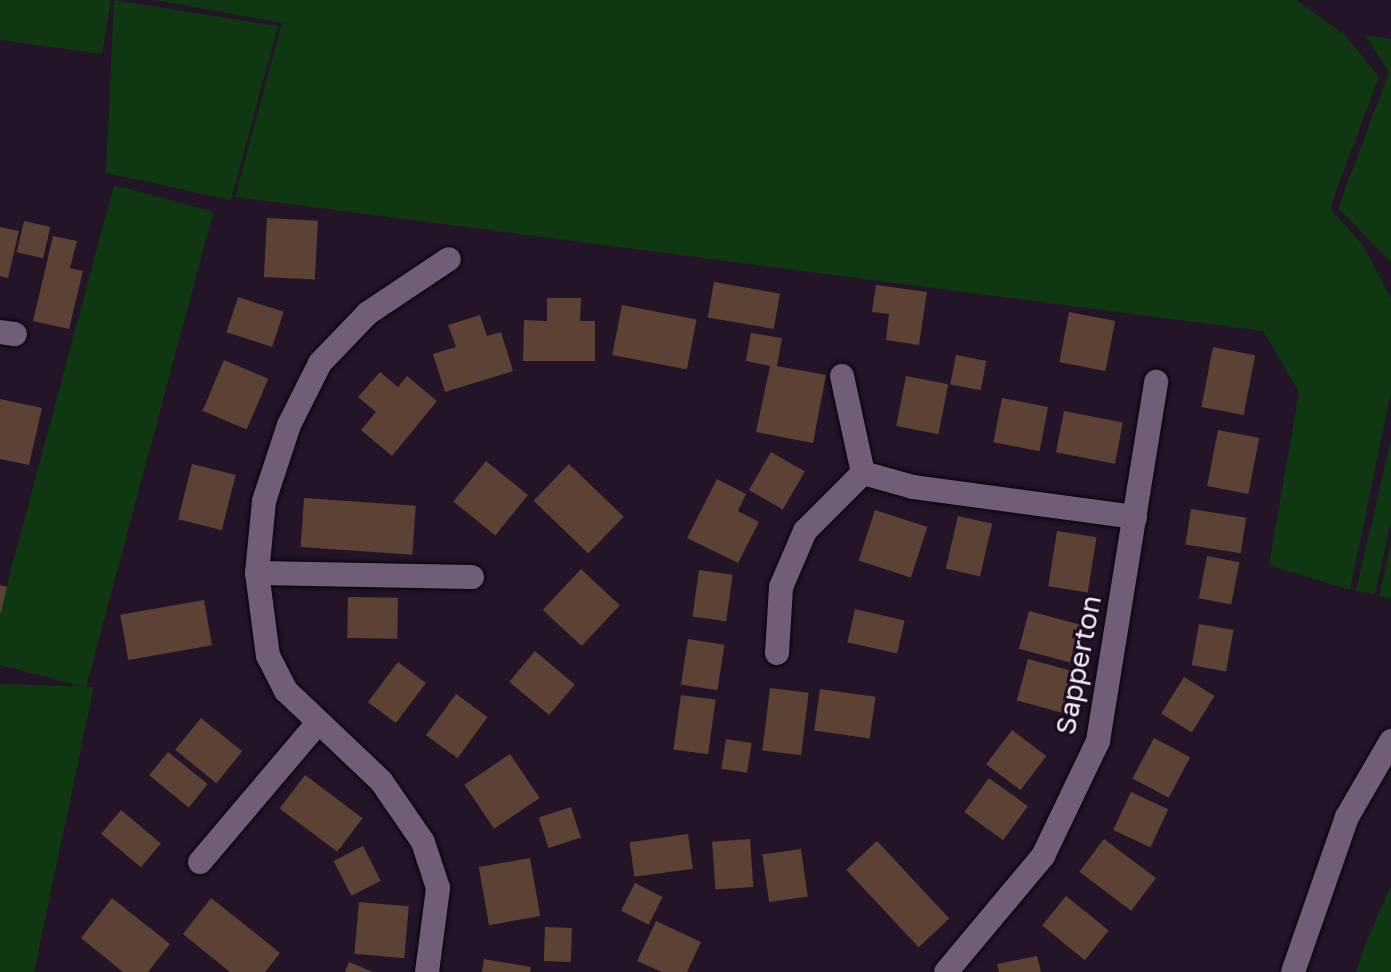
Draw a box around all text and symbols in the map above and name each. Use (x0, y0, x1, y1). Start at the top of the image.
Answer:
street label: Sapperton (1048, 593, 1108, 737)

